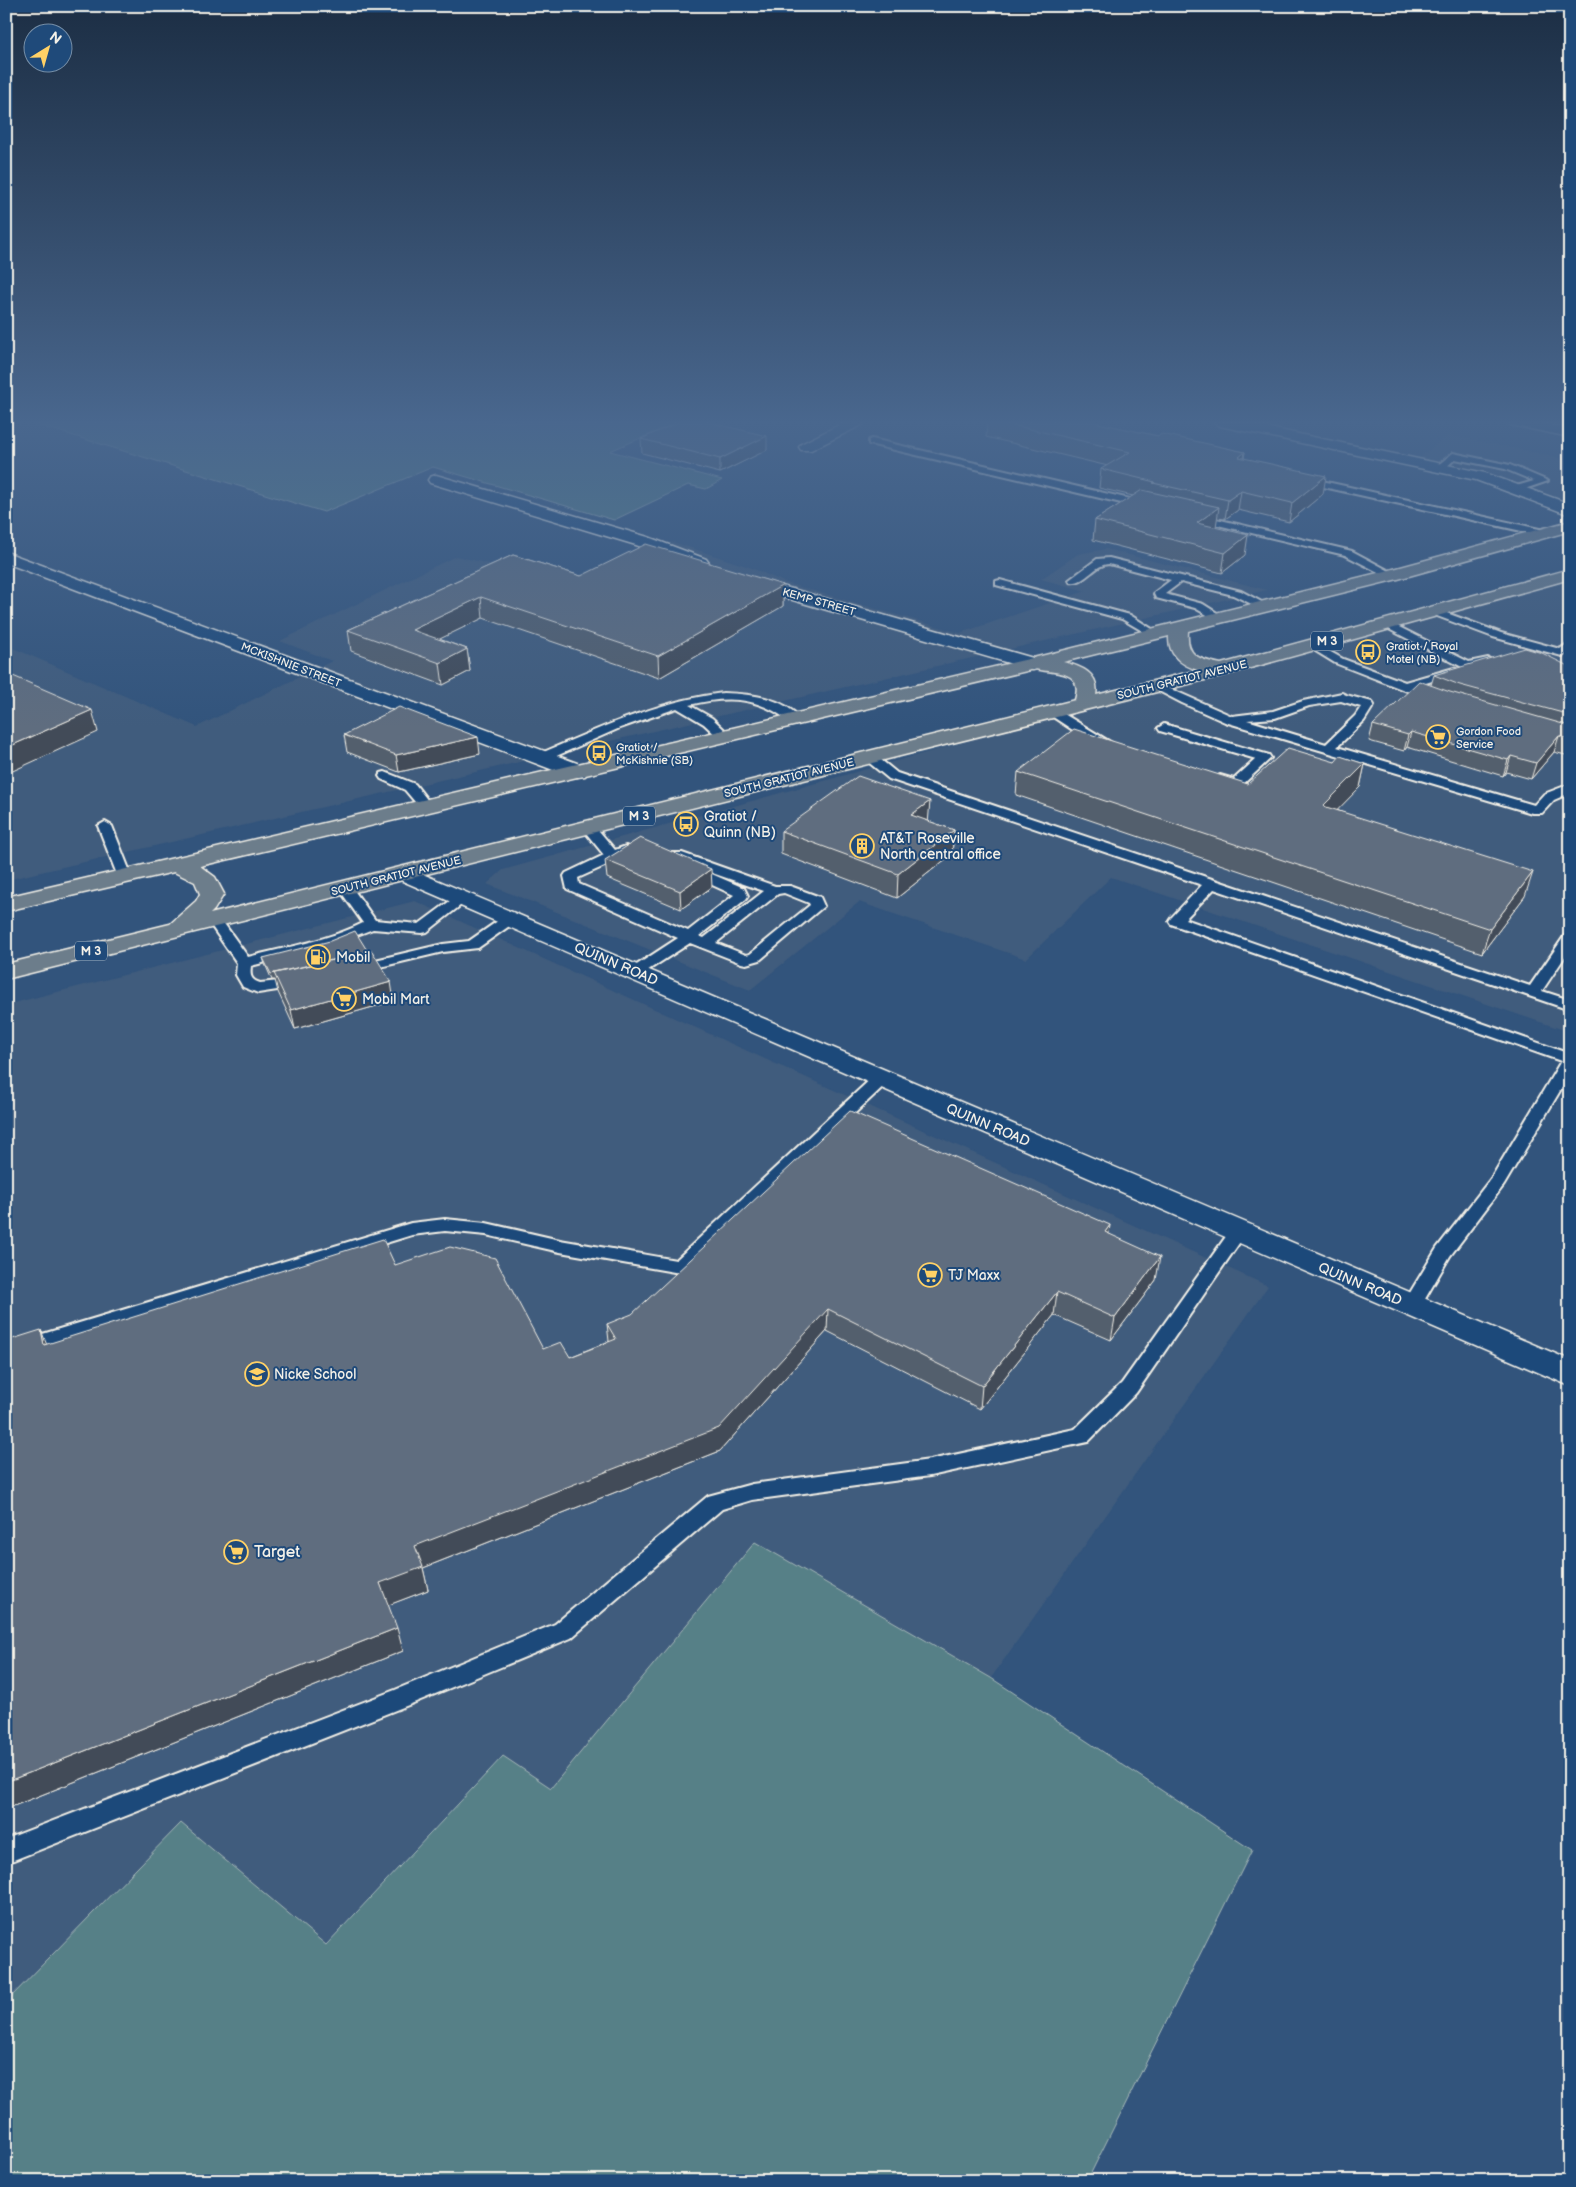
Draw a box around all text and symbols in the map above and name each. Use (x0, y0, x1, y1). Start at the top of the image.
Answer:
north arrow (22, 22, 72, 72)
text: N (46, 28, 65, 48)
street label: KEMP STREET (781, 585, 857, 619)
road number: M 3 (1311, 631, 1343, 650)
bus stop icon: Gratiot / Royal Motel (NB) (1355, 639, 1381, 665)
street label: MCKISHNIE STREET (239, 640, 343, 690)
place label: Gratiot / Royal Motel (NB) (1386, 640, 1458, 666)
street label: SOUTH GRATIOT AVENUE (1116, 658, 1248, 702)
supermarket icon: Gordon Food Service (1425, 724, 1451, 750)
place label: Gordon Food Service (1456, 725, 1521, 751)
bus stop icon: Gratiot / McKishnie (SB) (586, 740, 612, 766)
place label: Gratiot / McKishnie (SB) (616, 741, 693, 767)
street label: SOUTH GRATIOT AVENUE (723, 756, 855, 800)
road number: M 3 (623, 806, 655, 826)
place label: Gratiot / Quinn (NB) (704, 808, 776, 841)
bus stop icon: Gratiot / Quinn (NB) (673, 811, 699, 837)
place label: AT&T Roseville North central office (880, 830, 1001, 863)
building icon: AT&T Roseville North central office (849, 833, 875, 859)
street label: SOUTH GRATIOT AVENUE (330, 854, 462, 898)
street label: QUINN ROAD (572, 939, 660, 989)
road number: M 3 (75, 941, 107, 960)
fuel station icon: Mobil (305, 944, 331, 970)
place label: Mobil (336, 949, 370, 966)
supermarket icon: Mobil Mart (331, 986, 357, 1012)
place label: Mobil Mart (362, 991, 430, 1008)
street label: QUINN ROAD (944, 1100, 1032, 1150)
street label: QUINN ROAD (1316, 1259, 1404, 1309)
supermarket icon: TJ Maxx (917, 1262, 943, 1288)
place label: TJ Maxx (948, 1267, 1000, 1284)
school or university icon: Nicke School (244, 1361, 270, 1387)
place label: Nicke School (274, 1366, 356, 1383)
supermarket icon: Target (223, 1539, 249, 1565)
place label: Target (254, 1543, 300, 1562)

